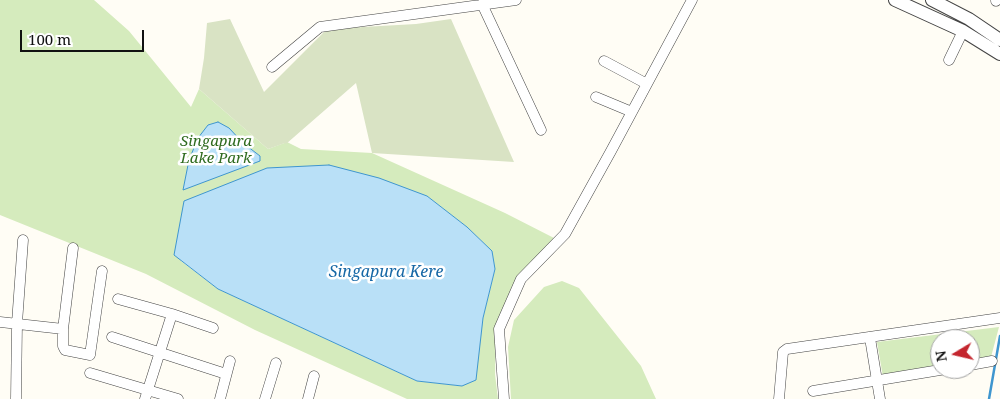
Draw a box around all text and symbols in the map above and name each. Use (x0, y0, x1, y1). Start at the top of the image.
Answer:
scale bar (22, 20, 146, 52)
text: 100 m (28, 29, 71, 49)
park label: Singapura Lake Park (180, 133, 252, 168)
water label: Singapura Kere (329, 262, 443, 282)
north arrow (930, 329, 980, 379)
text: N (930, 349, 951, 363)

